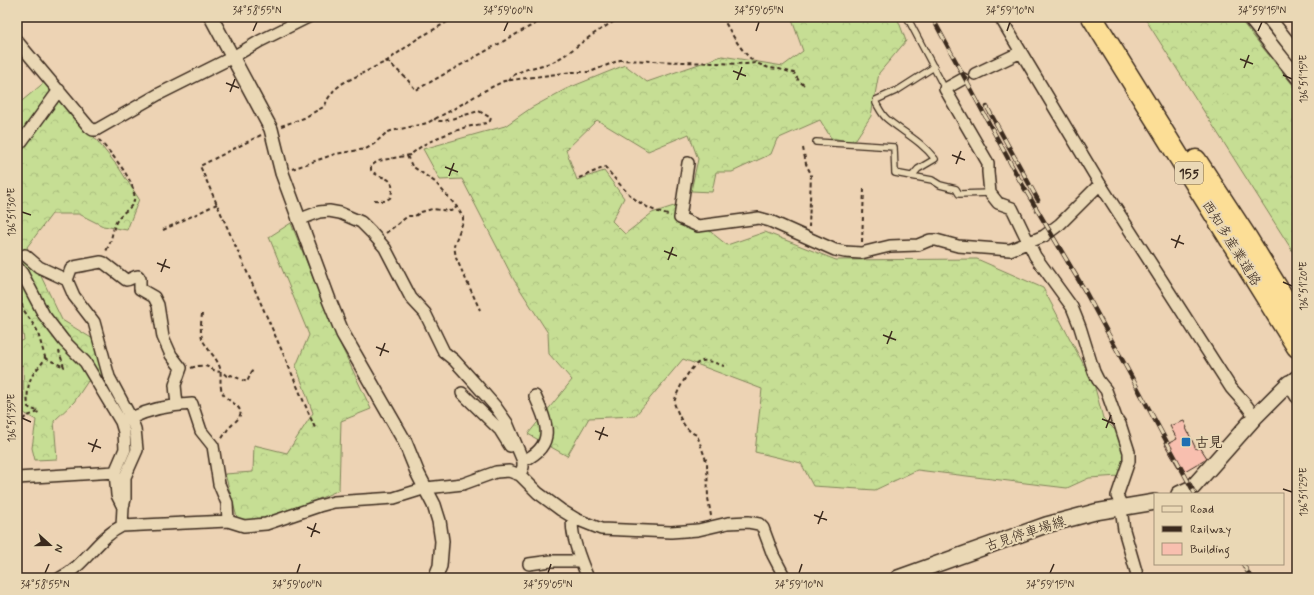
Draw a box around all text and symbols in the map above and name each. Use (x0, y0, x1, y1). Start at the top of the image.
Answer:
text: 34°58'55"N (232, 4, 282, 18)
text: 34°59'00"N (483, 4, 533, 18)
text: 34°59'05"N (734, 4, 784, 18)
text: 34°59'10"N (986, 4, 1035, 18)
text: 34°59'15"N (1238, 4, 1286, 18)
text: 136°51'15"E (1297, 55, 1311, 103)
road number: 155 (1175, 162, 1203, 184)
text: 136°51'30"E (5, 187, 19, 236)
street label: 西知多産業道路 (1198, 197, 1265, 290)
text: 136°51'20"E (1297, 261, 1311, 311)
text: 136°51'35"E (5, 394, 19, 442)
place label: 古見 (1195, 434, 1223, 452)
marker: 古見 (1180, 436, 1192, 448)
text: 136°51'25"E (1297, 467, 1311, 516)
legend (1154, 493, 1284, 565)
text: Road (1190, 502, 1214, 518)
street label: 古見停車場線 (983, 512, 1068, 555)
text: Railway (1190, 522, 1232, 538)
north arrow (30, 525, 70, 565)
text: N (51, 542, 66, 554)
text: Building (1190, 542, 1230, 559)
text: 34°58'55"N (20, 578, 70, 592)
text: 34°59'00"N (272, 578, 322, 592)
text: 34°59'05"N (523, 578, 573, 592)
text: 34°59'10"N (775, 578, 824, 592)
text: 34°59'15"N (1026, 578, 1074, 592)

